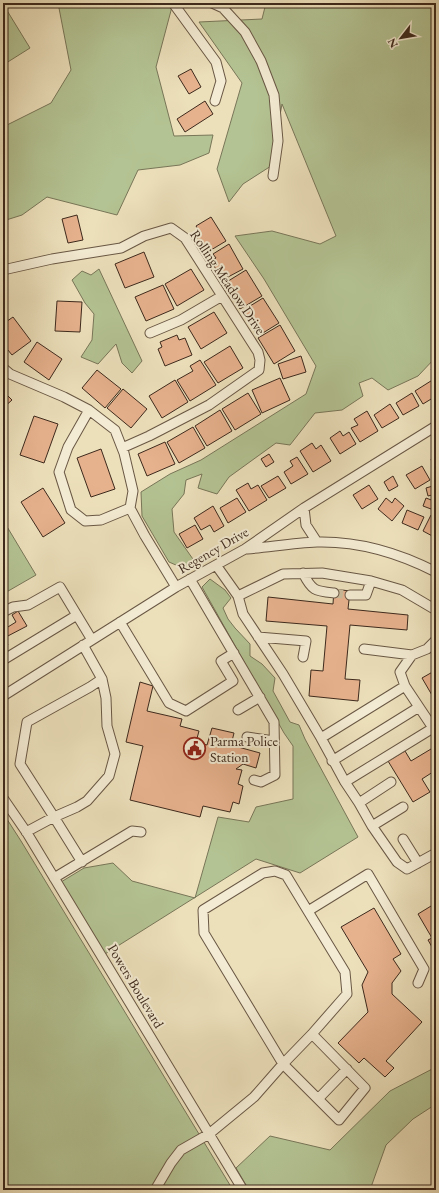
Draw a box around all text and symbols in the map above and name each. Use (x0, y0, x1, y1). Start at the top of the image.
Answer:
north arrow (381, 18, 421, 58)
text: N (384, 36, 401, 51)
street label: Rolling Meadow Drive (186, 226, 270, 338)
street label: Regency Drive (174, 522, 252, 577)
place label: Parma Police Station (210, 732, 279, 766)
public building icon: Parma Police Station (182, 736, 208, 762)
street label: Powers Boulevard (104, 941, 169, 1032)

